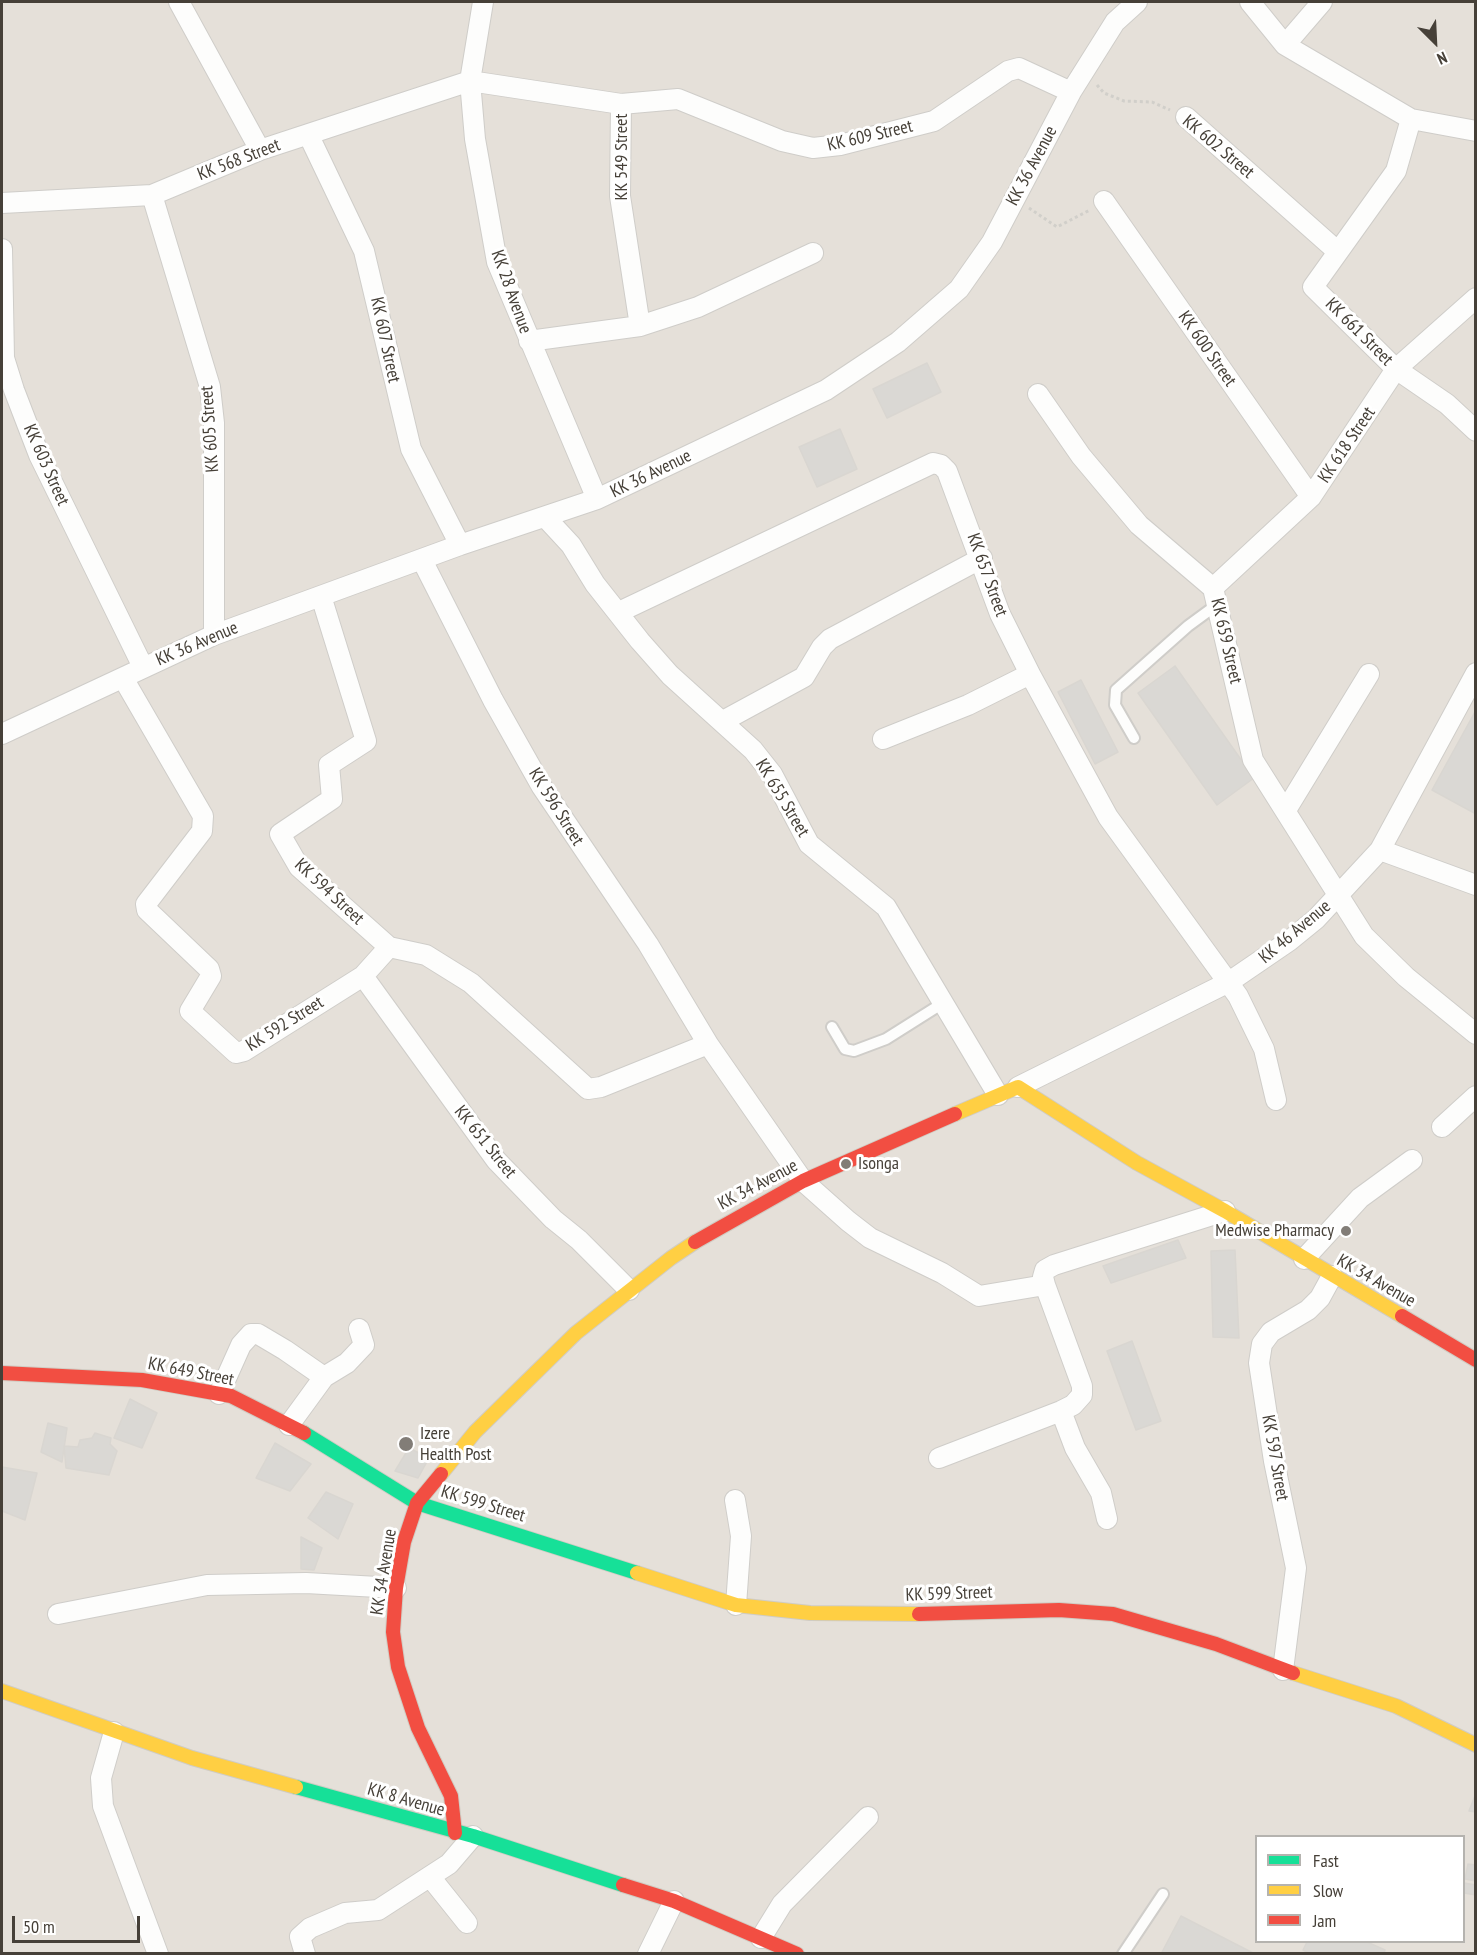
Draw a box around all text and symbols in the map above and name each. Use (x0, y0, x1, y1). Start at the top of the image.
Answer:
north arrow (1405, 12, 1465, 72)
text: N (1434, 48, 1450, 69)
street label: KK 602 Street (1178, 111, 1258, 183)
street label: KK 549 Street (611, 114, 633, 200)
street label: KK 609 Street (825, 116, 915, 156)
street label: KK 36 Avenue (1002, 122, 1062, 210)
street label: KK 568 Street (195, 134, 283, 186)
street label: KK 28 Avenue (486, 247, 536, 337)
street label: KK 661 Street (1321, 294, 1397, 370)
street label: KK 607 Street (365, 295, 405, 385)
street label: KK 600 Street (1173, 307, 1241, 391)
street label: KK 605 Street (196, 385, 224, 473)
street label: KK 618 Street (1314, 403, 1380, 487)
street label: KK 603 Street (18, 421, 74, 509)
street label: KK 36 Avenue (607, 445, 695, 503)
street label: KK 657 Street (962, 530, 1012, 620)
street label: KK 659 Street (1206, 596, 1246, 686)
street label: KK 36 Avenue (153, 617, 241, 671)
street label: KK 655 Street (750, 755, 814, 841)
street label: KK 596 Street (524, 764, 588, 850)
street label: KK 594 Street (290, 854, 368, 930)
street label: KK 46 Avenue (1255, 896, 1335, 968)
street label: KK 592 Street (242, 992, 328, 1056)
street label: KK 651 Street (449, 1101, 521, 1183)
place label: Isonga (858, 1153, 899, 1175)
street label: KK 34 Avenue (714, 1155, 802, 1215)
marker: Isonga (839, 1157, 853, 1171)
place label: Medwise Pharmacy (1215, 1220, 1334, 1242)
marker: Medwise Pharmacy (1339, 1224, 1353, 1238)
street label: KK 34 Avenue (1333, 1250, 1419, 1312)
street label: KK 649 Street (146, 1353, 236, 1391)
street label: KK 597 Street (1257, 1413, 1293, 1503)
place label: Izere Health Post (420, 1423, 492, 1466)
marker: Izere Health Post (397, 1435, 415, 1453)
street label: KK 599 Street (438, 1481, 528, 1527)
street label: KK 34 Avenue (367, 1527, 401, 1617)
street label: KK 599 Street (905, 1582, 993, 1606)
street label: KK 8 Avenue (365, 1779, 447, 1821)
legend (1255, 1835, 1465, 1943)
text: Fast (1313, 1849, 1339, 1872)
text: Slow (1313, 1879, 1343, 1902)
scale bar (15, 1904, 142, 1942)
text: Jam (1313, 1909, 1336, 1932)
text: 50 m (23, 1915, 55, 1938)

